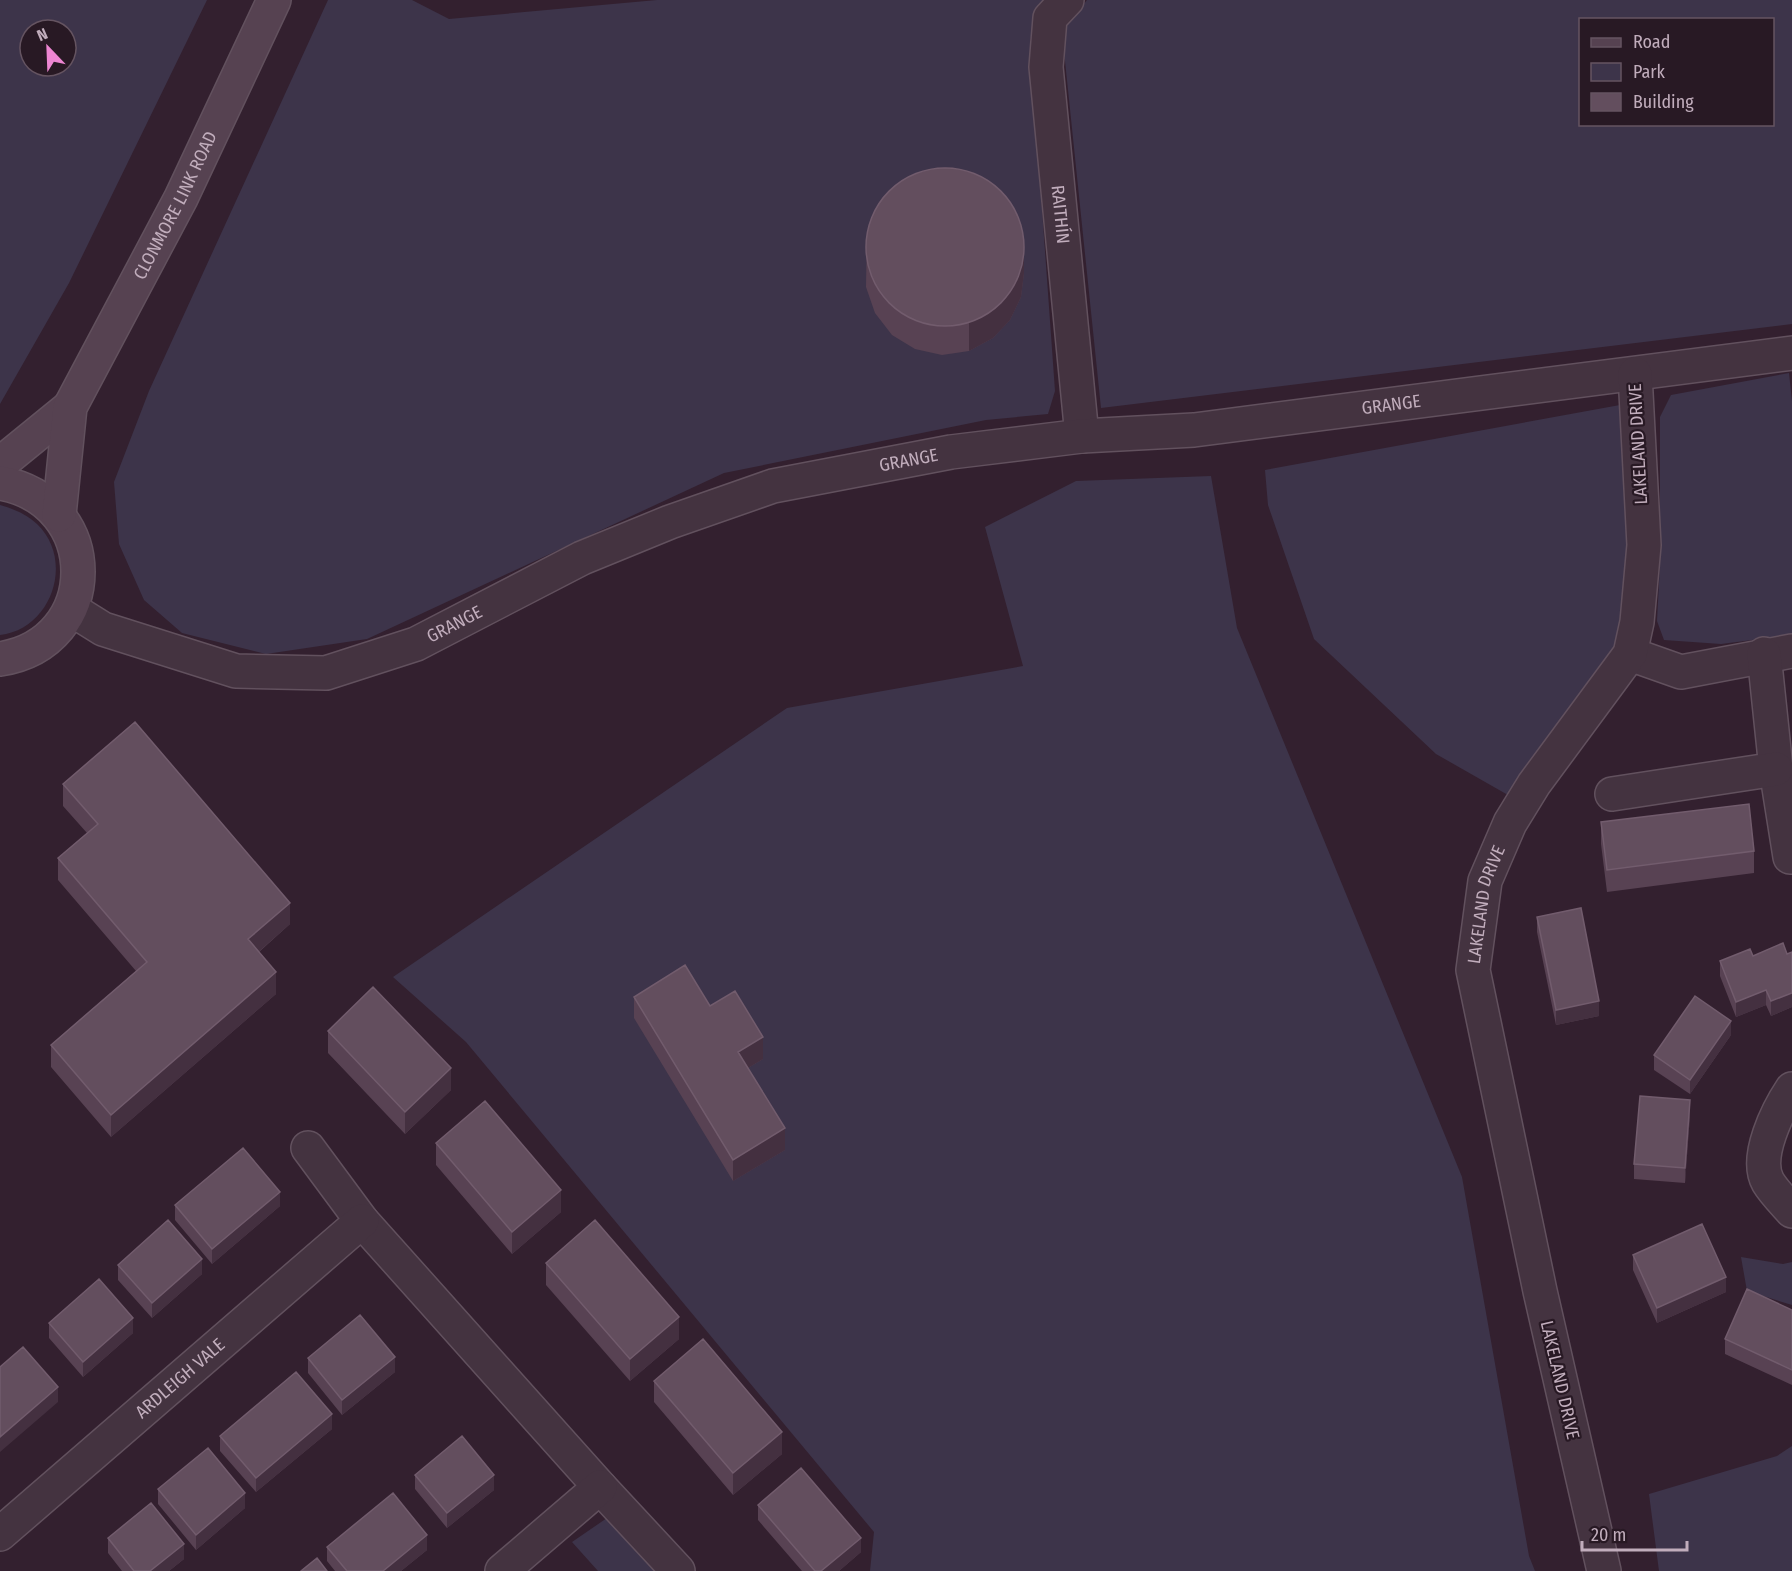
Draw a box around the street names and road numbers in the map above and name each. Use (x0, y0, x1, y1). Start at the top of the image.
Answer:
street label: CLONMORE LINK ROAD (129, 128, 222, 283)
street label: RAITHÍN (1047, 184, 1074, 245)
street label: LAKELAND DRIVE (1624, 383, 1652, 505)
street label: GRANGE (1360, 390, 1422, 419)
street label: GRANGE (877, 444, 940, 476)
street label: GRANGE (423, 601, 486, 648)
street label: LAKELAND DRIVE (1463, 842, 1510, 965)
street label: LAKELAND DRIVE (1536, 1319, 1584, 1441)
street label: ARDLEIGH VALE (131, 1334, 229, 1423)

